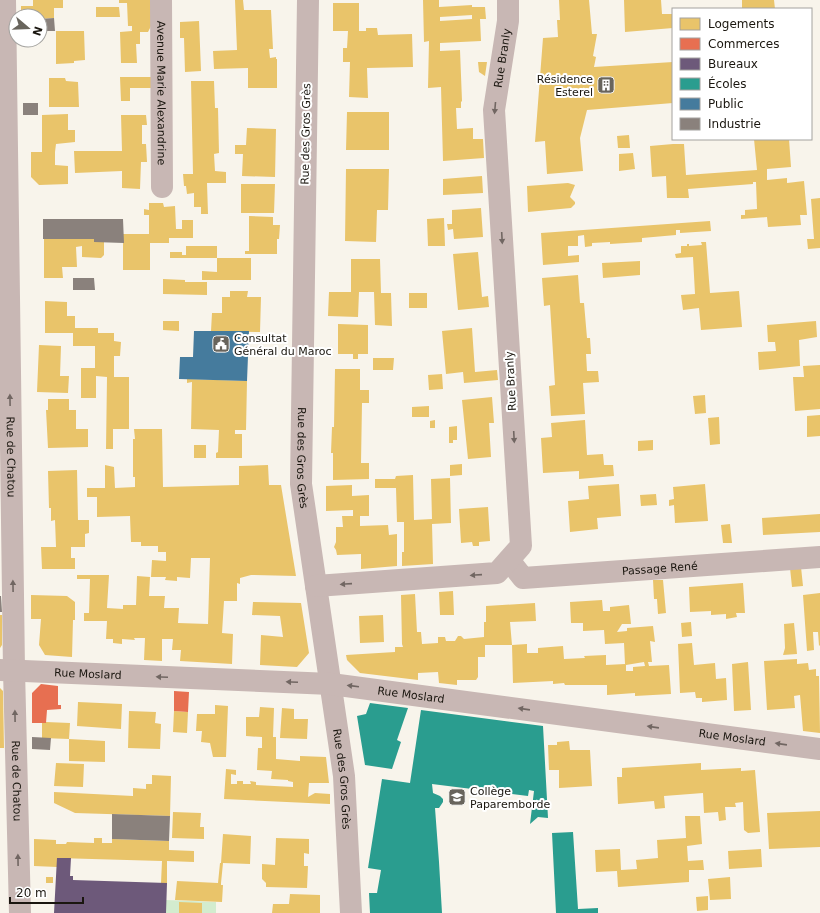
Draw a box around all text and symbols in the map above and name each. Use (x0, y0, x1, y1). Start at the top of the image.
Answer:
north arrow (8, 8, 48, 48)
legend (672, 8, 812, 140)
text: Logements (708, 17, 774, 31)
street label: Avenue Marie Alexandrine (155, 21, 168, 165)
text: N (29, 25, 45, 38)
street label: Rue Branly (491, 27, 513, 89)
text: Commerces (708, 37, 779, 51)
text: Bureaux (708, 57, 758, 71)
place label: Résidence Esterel (537, 73, 593, 99)
building icon: Résidence Esterel (596, 75, 616, 95)
text: Écoles (708, 76, 747, 91)
street label: Rue des Gros Grès (299, 83, 313, 185)
text: Public (708, 97, 744, 111)
one-way arrow (492, 102, 499, 114)
text: Industrie (708, 117, 761, 131)
one-way arrow (499, 232, 505, 245)
place label: Consultat Général du Maroc (234, 332, 332, 358)
public building icon: Consultat Général du Maroc (211, 334, 231, 354)
street label: Rue Branly (503, 350, 519, 411)
one-way arrow (7, 393, 13, 406)
street label: Rue des Gros Grès (294, 407, 311, 510)
street label: Rue de Chatou (4, 416, 18, 498)
one-way arrow (511, 431, 518, 443)
street label: Passage René (621, 559, 698, 577)
one-way arrow (470, 571, 482, 578)
one-way arrow (10, 579, 16, 592)
one-way arrow (340, 580, 352, 587)
street label: Rue Moslard (54, 666, 122, 682)
one-way arrow (156, 673, 168, 680)
one-way arrow (286, 678, 298, 685)
one-way arrow (347, 683, 359, 690)
street label: Rue Moslard (377, 684, 445, 706)
one-way arrow (518, 706, 530, 712)
one-way arrow (12, 709, 18, 722)
one-way arrow (646, 724, 659, 730)
street label: Rue Moslard (698, 726, 767, 748)
street label: Rue des Gros Grès (331, 728, 353, 830)
street label: Rue de Chatou (9, 740, 24, 822)
one-way arrow (775, 741, 787, 747)
place label: Collège Paparemborde (470, 785, 550, 811)
school or university icon: Collège Paparemborde (447, 787, 467, 807)
one-way arrow (15, 854, 22, 866)
scale bar (10, 879, 83, 905)
text: 20 m (16, 886, 47, 900)

